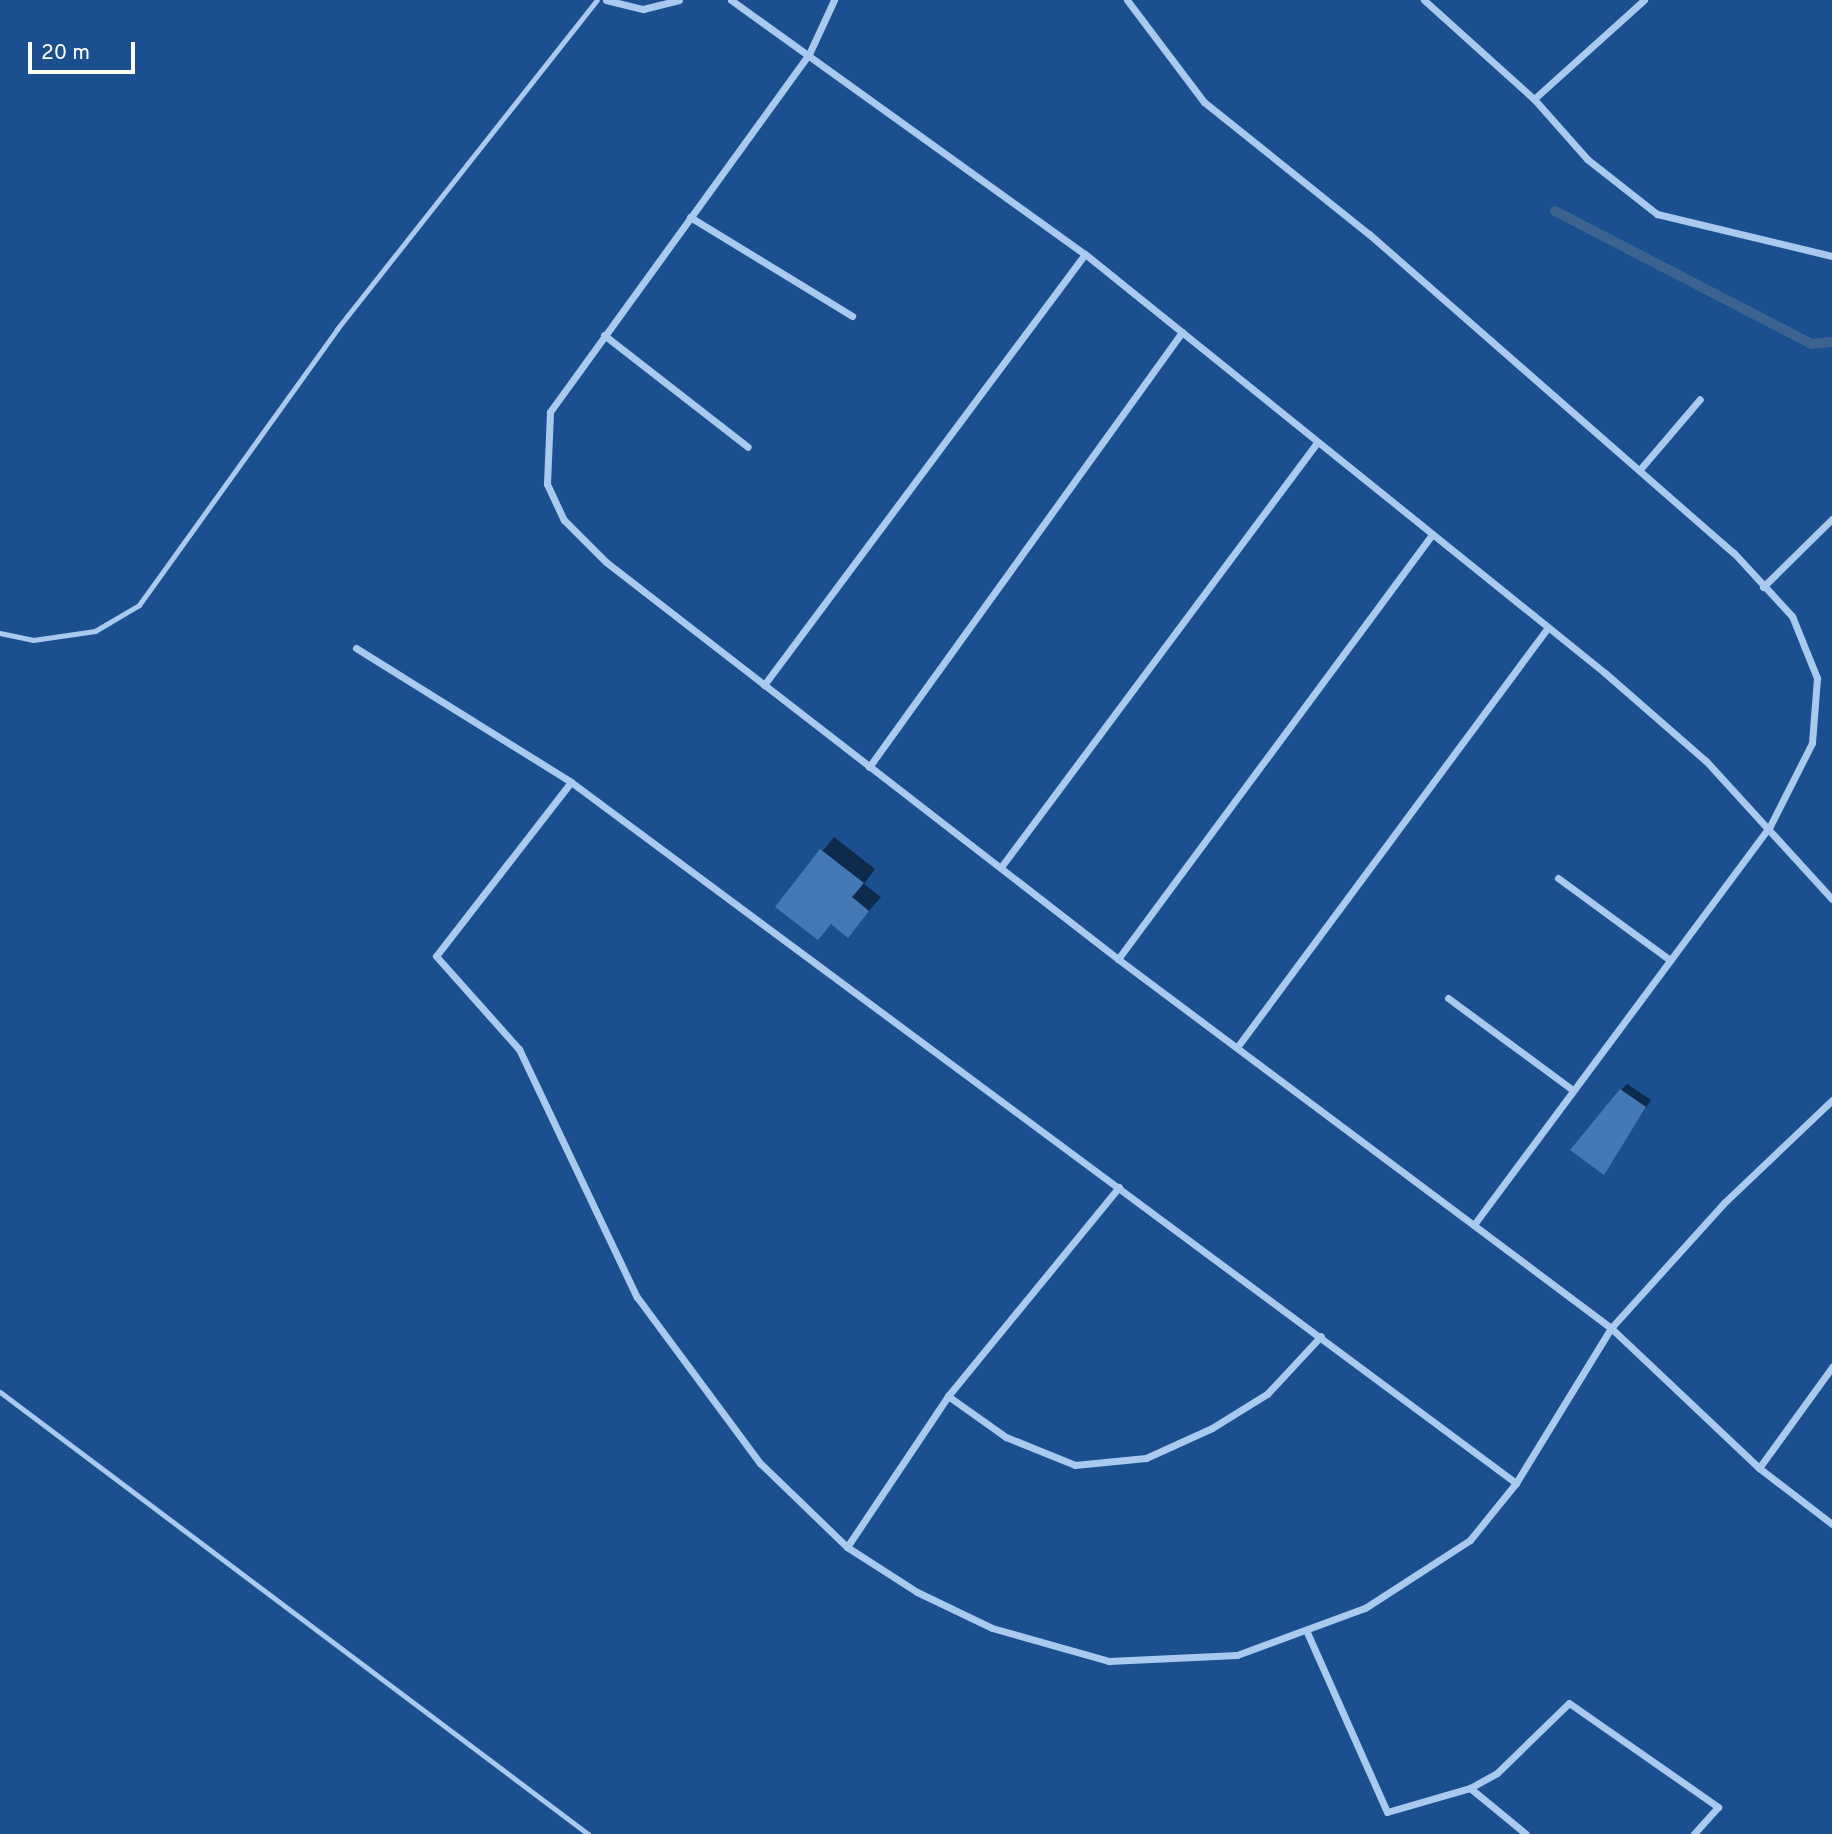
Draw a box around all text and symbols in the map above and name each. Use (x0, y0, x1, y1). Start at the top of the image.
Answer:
scale bar (32, 28, 138, 72)
text: 20 m (41, 40, 90, 67)

